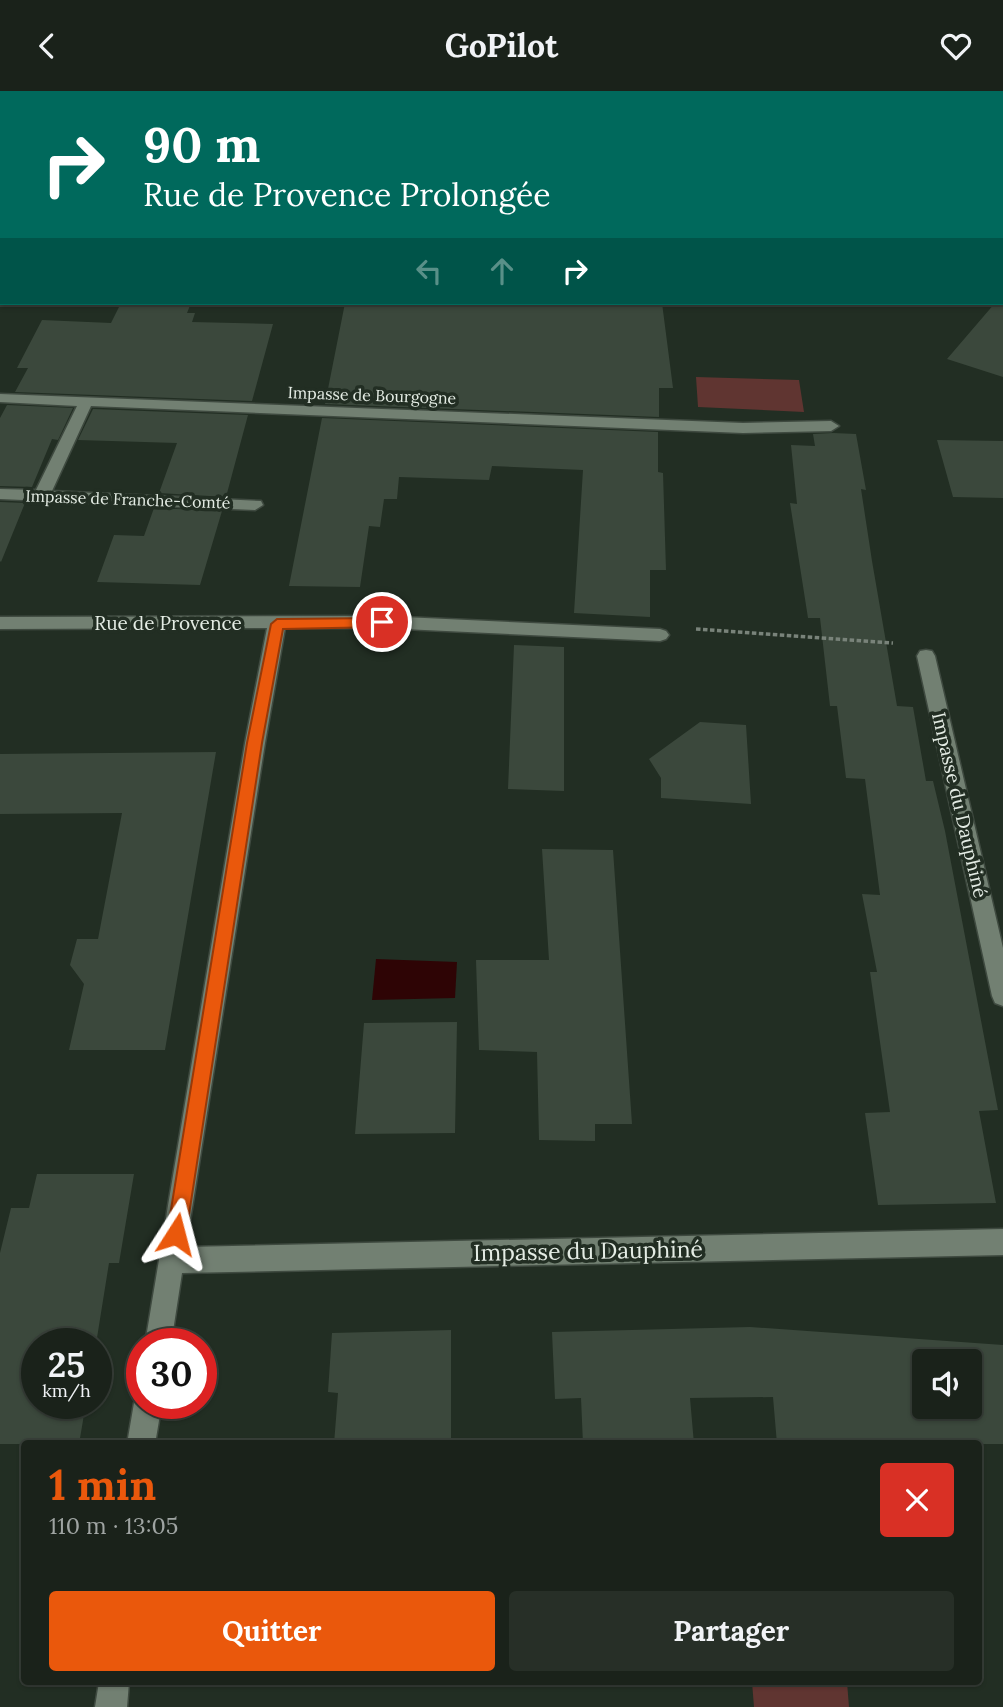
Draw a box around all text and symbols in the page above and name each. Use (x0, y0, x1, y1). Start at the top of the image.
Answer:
text: GoPilot (445, 25, 558, 66)
icon: back (28, 27, 66, 65)
icon: heart (937, 27, 975, 65)
text: 90 m (143, 113, 260, 175)
icon: right (28, 119, 119, 210)
text: Rue de Provence Prolongée (143, 174, 551, 215)
icon: left (410, 252, 448, 290)
icon: ahead (483, 252, 521, 290)
icon: right (556, 252, 594, 290)
street label: Impasse de Bourgogne (287, 382, 457, 408)
street label: Impasse de Franche-Comté (25, 485, 231, 513)
pin (352, 592, 412, 652)
icon: arrive (363, 603, 401, 641)
street label: Rue de Provence (94, 611, 242, 635)
street label: Impasse du Dauphiné (927, 710, 993, 900)
position arrow (139, 1197, 213, 1271)
street label: Impasse du Dauphiné (473, 1234, 703, 1267)
speed limit sign: 30 (126, 1328, 217, 1419)
text: 25 (48, 1342, 85, 1387)
map controls (912, 1349, 982, 1419)
button: sound (912, 1349, 982, 1419)
text: km/h (42, 1379, 91, 1402)
text: 1 min (49, 1458, 156, 1512)
button: close (880, 1463, 954, 1537)
text: 110 m · 13:05 (49, 1511, 178, 1540)
button: Quitter (49, 1591, 495, 1671)
button: Partager (509, 1591, 954, 1671)

